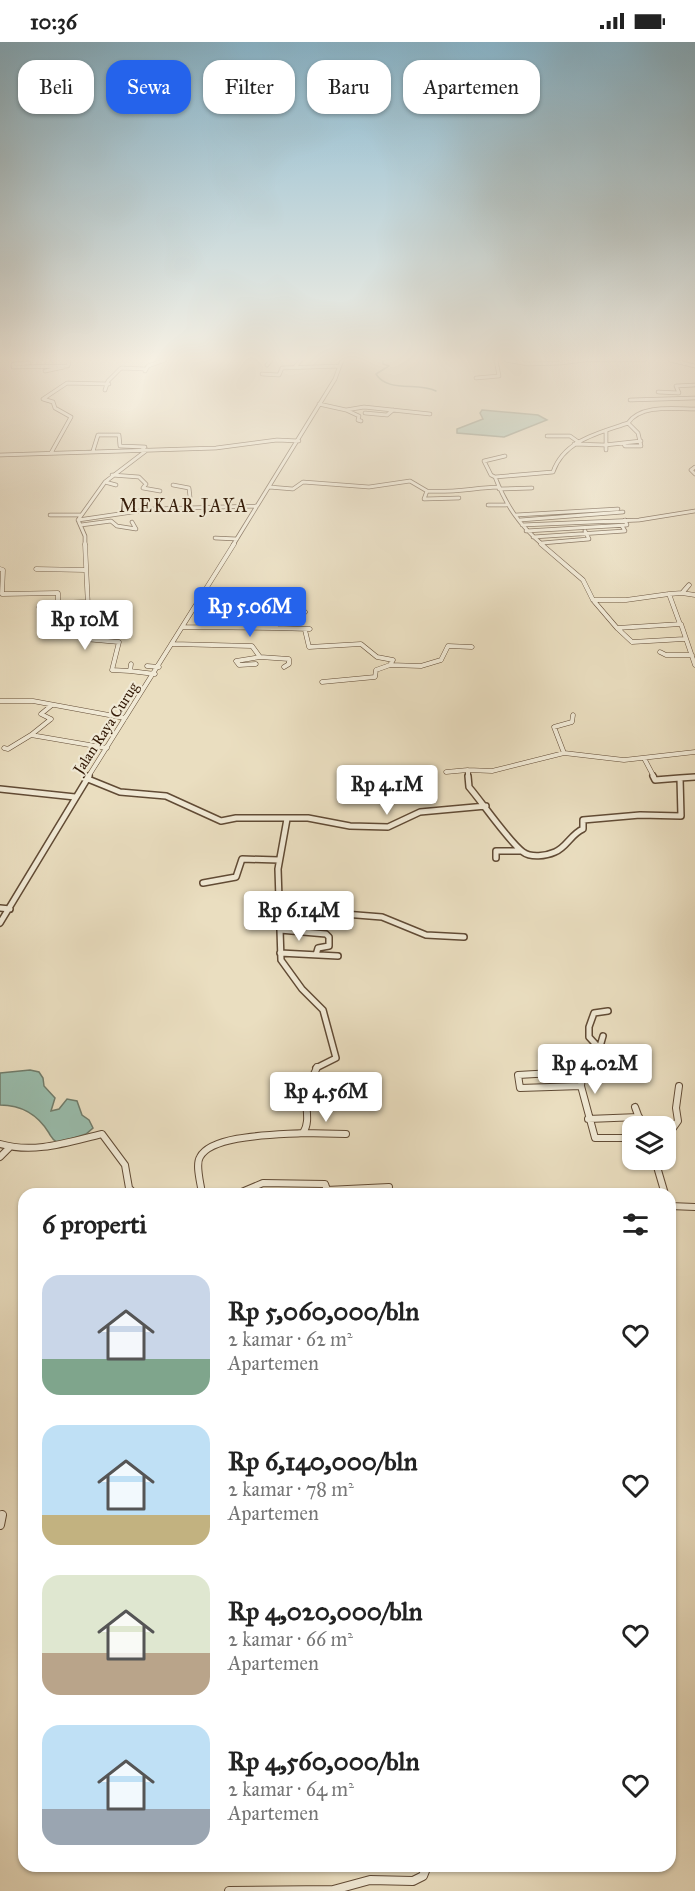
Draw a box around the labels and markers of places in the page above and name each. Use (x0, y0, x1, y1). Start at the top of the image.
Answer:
pin: Rp 5.06M (188, 587, 312, 638)
pin: Rp 10M (36, 600, 134, 651)
pin: Rp 4.1M (332, 765, 442, 816)
pin: Rp 6.14M (237, 891, 361, 942)
pin: Rp 4.02M (533, 1044, 657, 1095)
pin: Rp 4.56M (264, 1072, 388, 1123)

